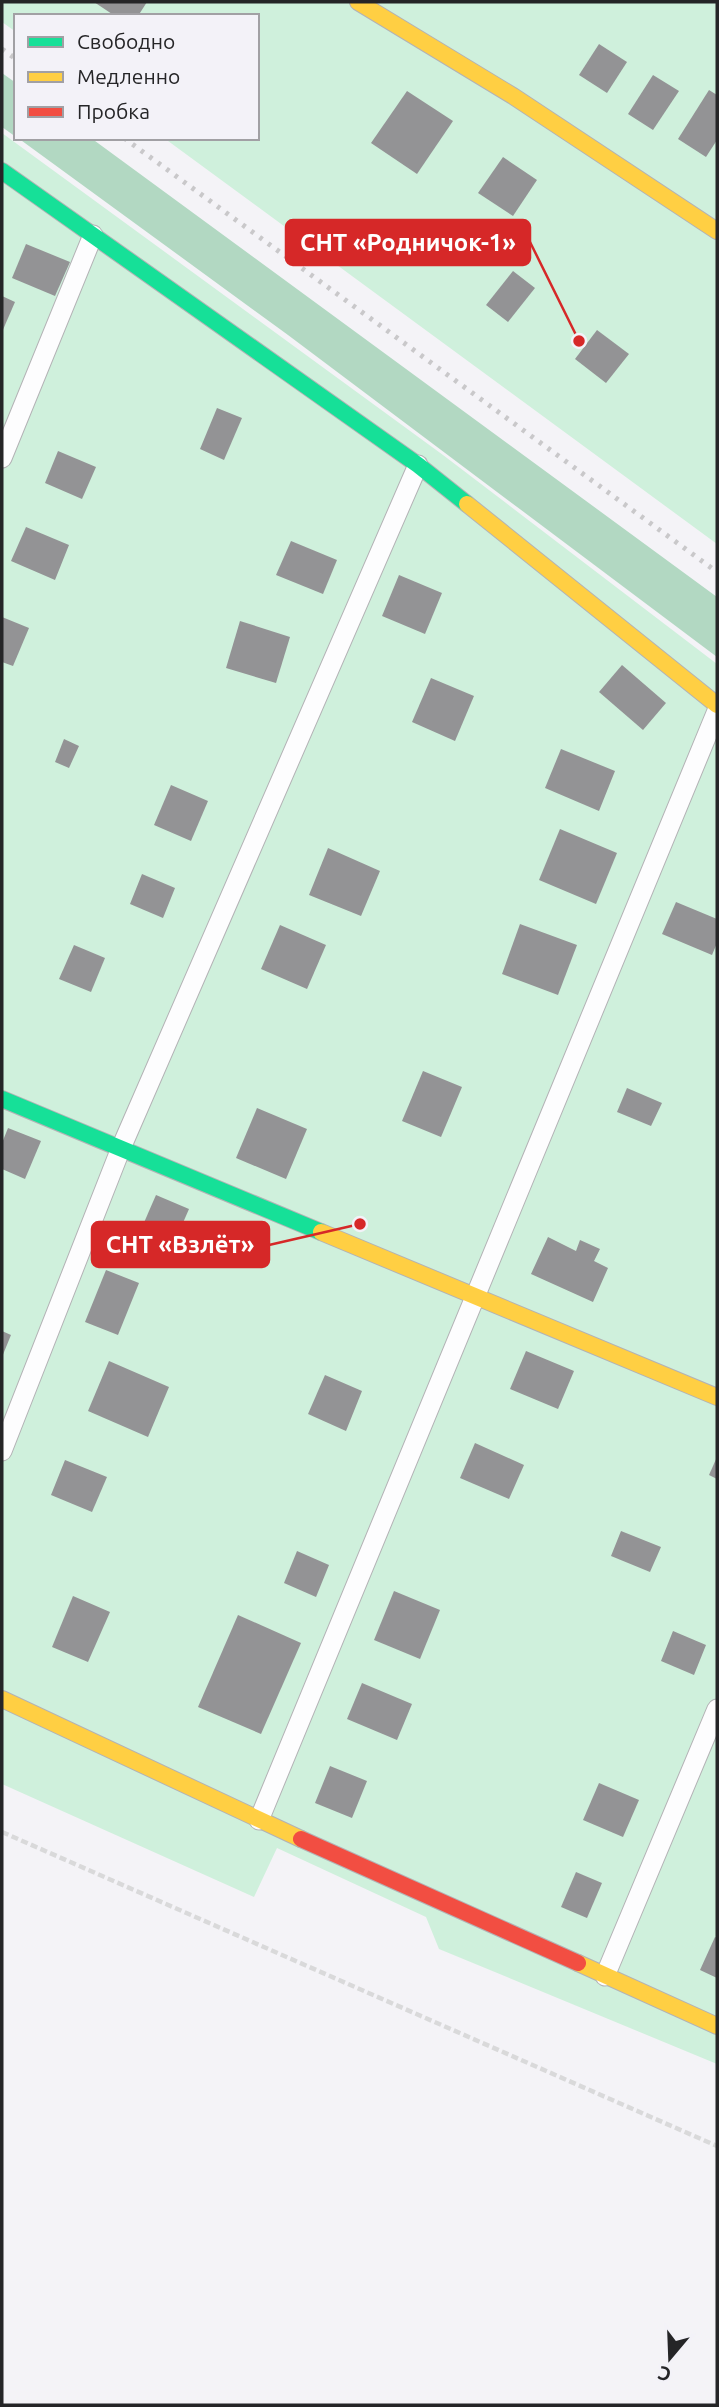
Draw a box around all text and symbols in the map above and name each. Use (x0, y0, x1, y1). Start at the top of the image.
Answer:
legend (14, 14, 259, 140)
text: Свободно (77, 29, 175, 53)
text: Медленно (77, 64, 180, 88)
text: Пробка (77, 99, 150, 123)
callout: СНТ «Родничок-1» (286, 220, 530, 265)
text: СНТ «Родничок-1» (300, 229, 516, 256)
callout: СНТ «Взлёт» (92, 1222, 269, 1267)
text: СНТ «Взлёт» (106, 1231, 255, 1258)
north arrow (635, 2323, 705, 2393)
text: С (655, 2362, 674, 2386)

